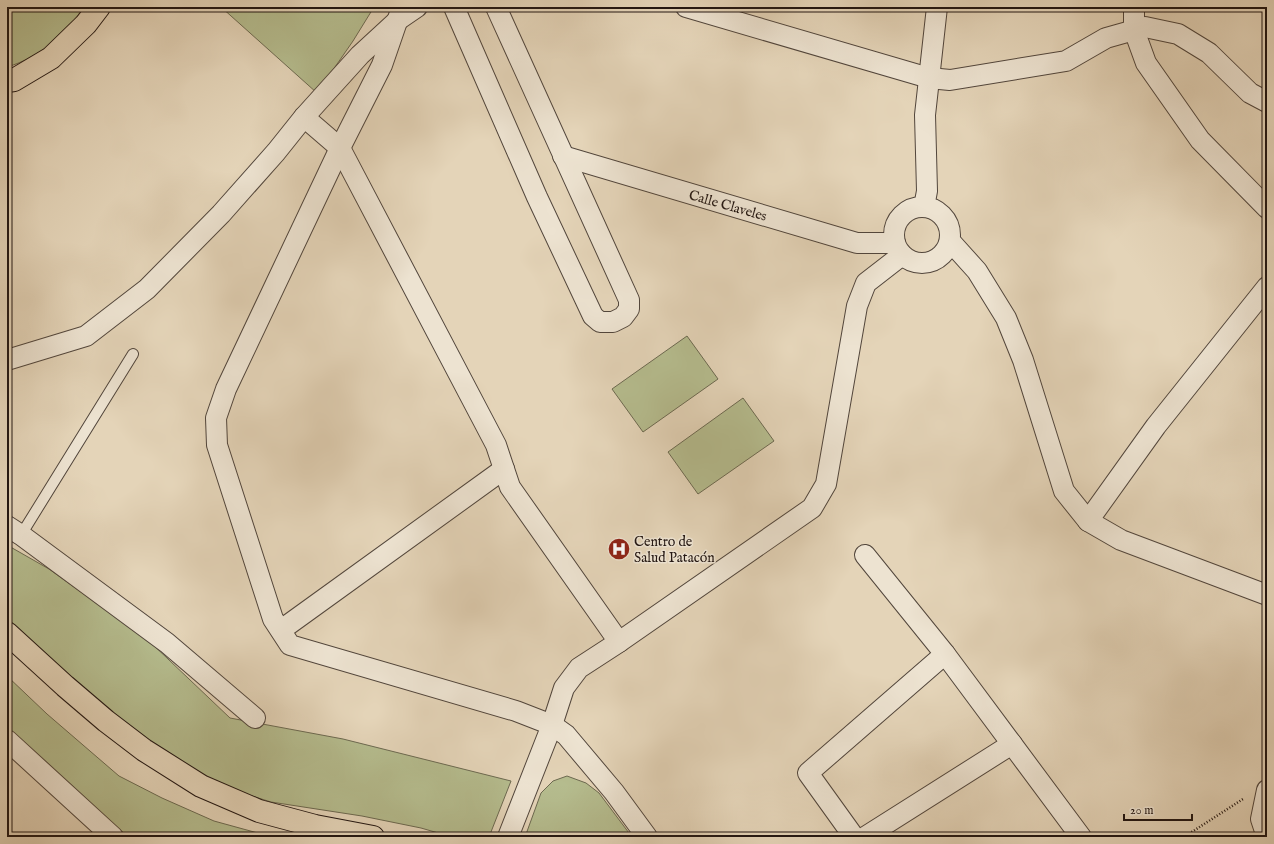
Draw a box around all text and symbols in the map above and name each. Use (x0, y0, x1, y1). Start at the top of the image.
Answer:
street label: Calle Claveles (687, 186, 769, 226)
place label: Centro de Salud Patacón (634, 533, 715, 567)
hospital icon: Centro de Salud Patacón (606, 536, 632, 562)
scale bar (1124, 796, 1192, 822)
text: 20 m (1130, 803, 1153, 818)

